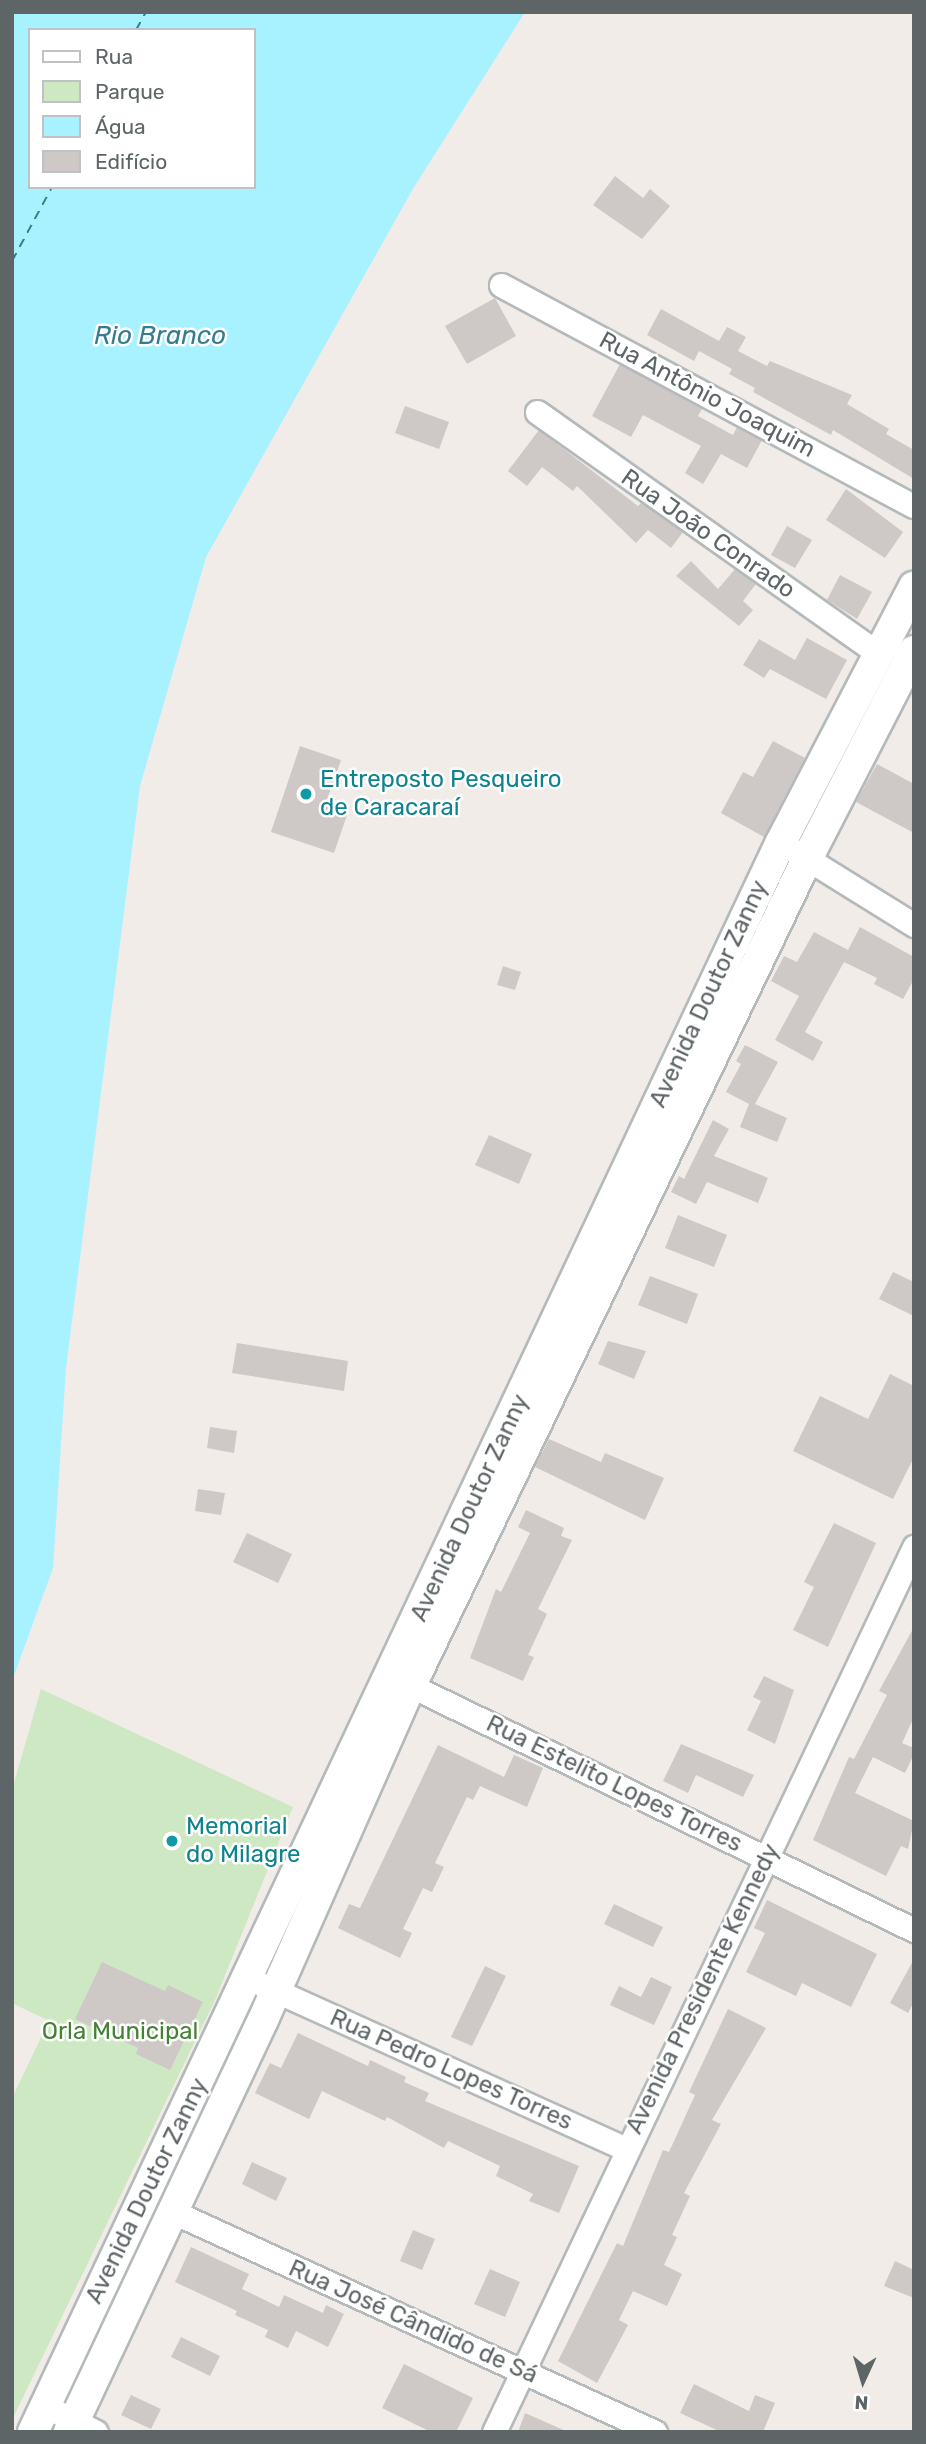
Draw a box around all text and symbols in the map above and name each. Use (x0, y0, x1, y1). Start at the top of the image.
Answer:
legend (28, 28, 256, 189)
text: Rua (95, 44, 133, 69)
text: Parque (95, 79, 165, 104)
text: Água (95, 114, 146, 139)
text: Edifício (95, 149, 167, 174)
water label: Rio Branco (94, 320, 226, 352)
street label: Rua Antônio Joaquim (594, 326, 820, 464)
street label: Rua João Conrado (615, 463, 801, 605)
place label: Entreposto Pesqueiro de Caracaraí (320, 766, 562, 822)
marker: Entreposto Pesqueiro de Caracaraí (298, 786, 314, 802)
street label: Avenida Doutor Zanny (644, 876, 774, 1112)
street label: Avenida Doutor Zanny (405, 1390, 535, 1626)
street label: Rua Estelito Lopes Torres (481, 1709, 747, 1859)
place label: Memorial do Milagre (186, 1813, 301, 1869)
marker: Memorial do Milagre (164, 1833, 180, 1849)
street label: Avenida Presidente Kennedy (620, 1839, 786, 2139)
street label: Rua Pedro Lopes Torres (325, 2003, 577, 2137)
park label: Orla Municipal (42, 2018, 198, 2046)
street label: Avenida Doutor Zanny (80, 2073, 214, 2309)
street label: Rua José Cândido de Sá (284, 2254, 542, 2390)
north arrow (828, 2346, 898, 2416)
text: N (854, 2390, 869, 2414)

